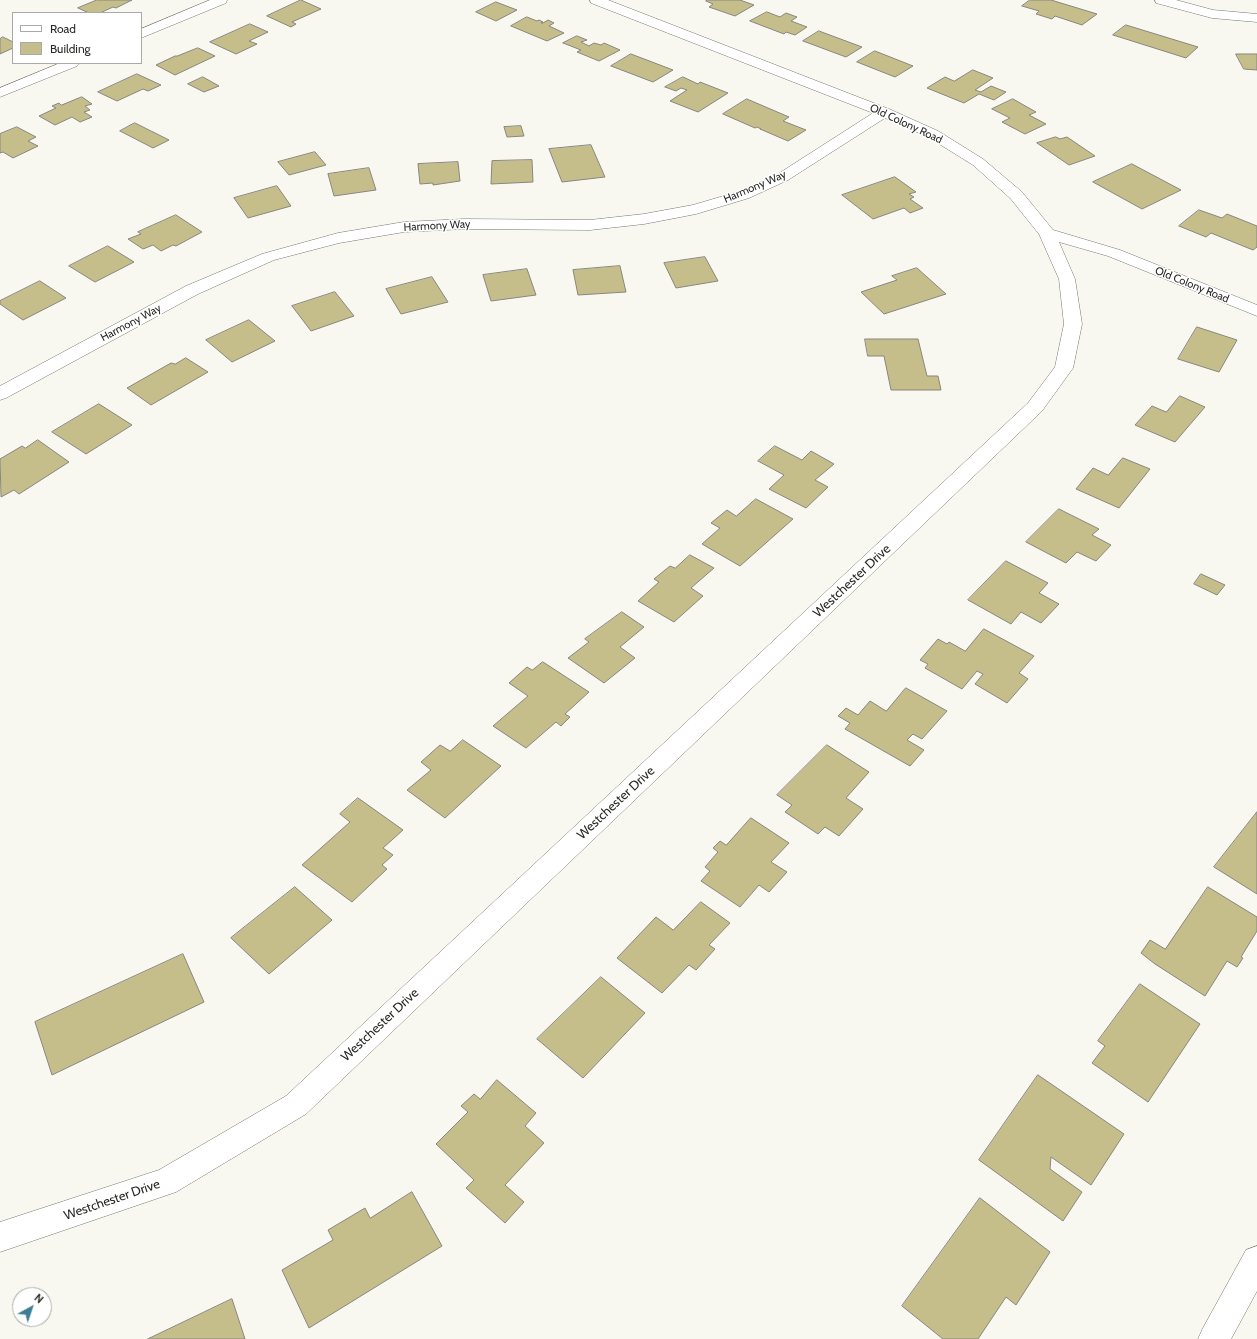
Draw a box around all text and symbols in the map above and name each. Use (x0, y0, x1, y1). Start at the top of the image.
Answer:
legend (12, 12, 142, 64)
text: Road (50, 21, 76, 36)
text: Building (50, 41, 91, 56)
street label: Old Colony Road (868, 101, 944, 147)
street label: Harmony Way (722, 168, 788, 206)
street label: Harmony Way (403, 218, 471, 234)
street label: Old Colony Road (1153, 264, 1231, 306)
street label: Harmony Way (98, 302, 164, 344)
street label: Westchester Drive (810, 541, 894, 621)
street label: Westchester Drive (574, 763, 658, 843)
street label: Westchester Drive (338, 985, 422, 1065)
street label: Westchester Drive (62, 1176, 162, 1224)
north arrow (12, 1287, 52, 1327)
text: N (32, 1291, 47, 1306)

